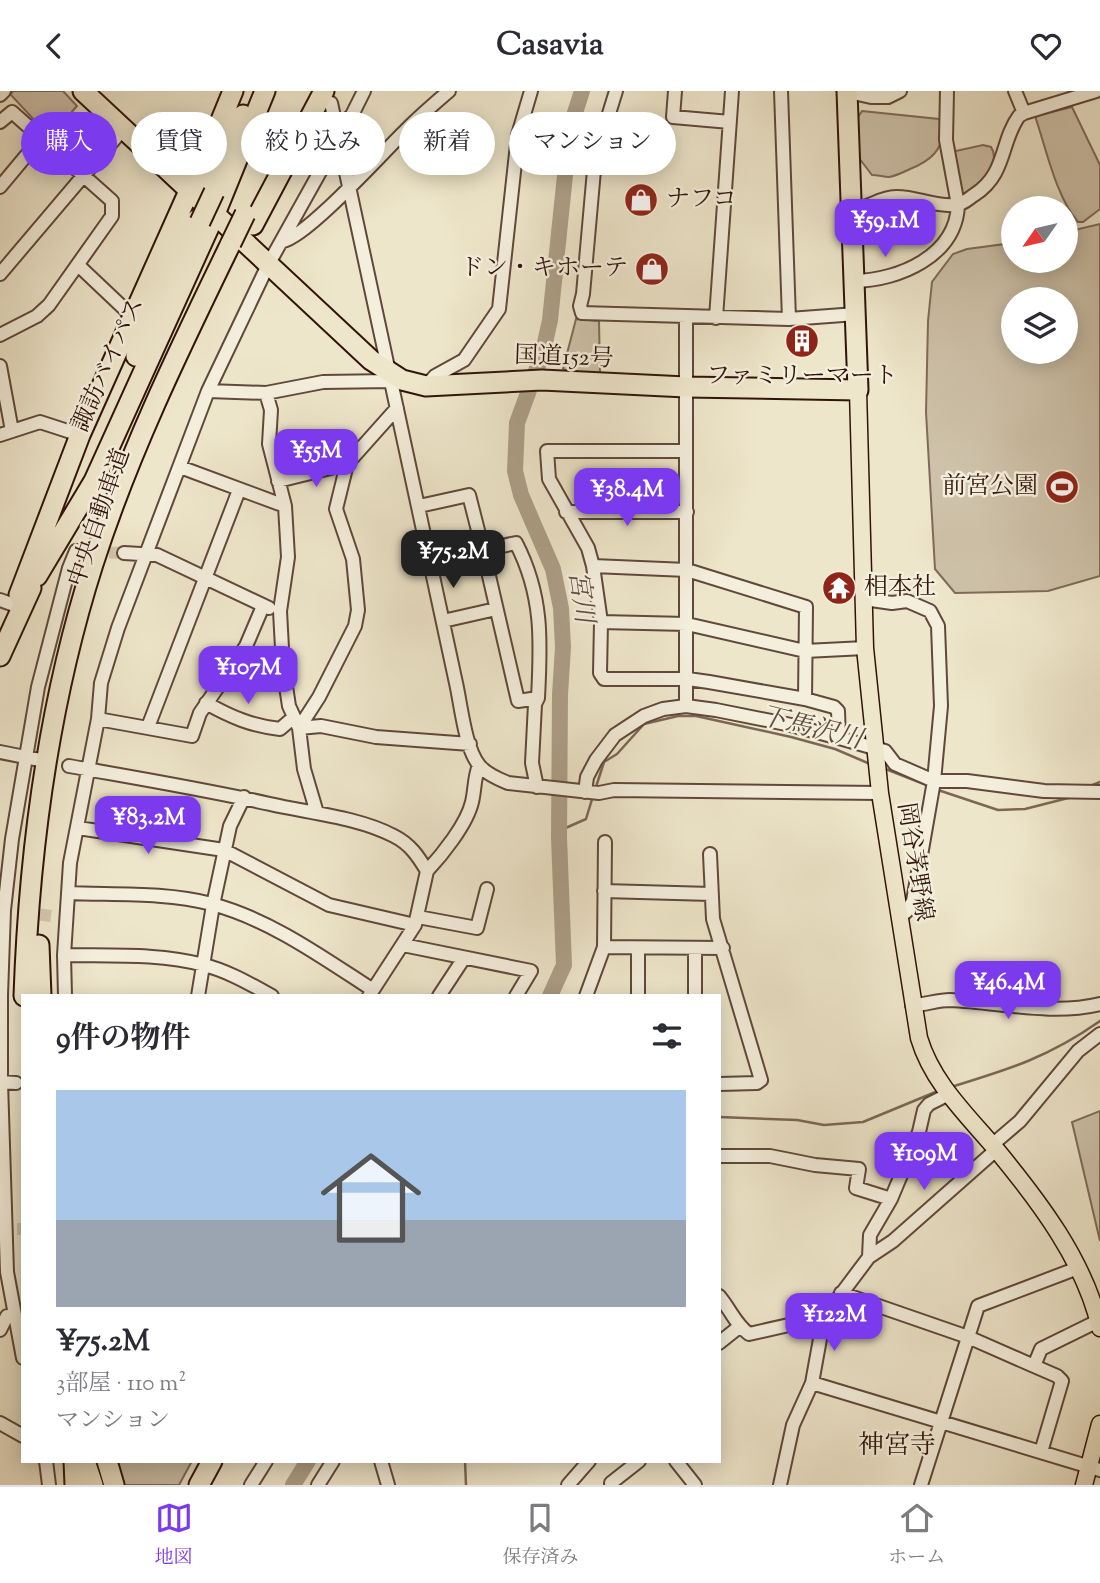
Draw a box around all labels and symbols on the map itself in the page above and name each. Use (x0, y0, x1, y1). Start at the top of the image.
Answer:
shop icon: ナフコ (622, 181, 660, 219)
place label: ナフコ (666, 183, 737, 217)
north arrow (1001, 196, 1078, 273)
pin: ¥59.1M (828, 199, 942, 259)
shop icon: ドン・キホーテ (633, 250, 671, 288)
place label: ドン・キホーテ (460, 252, 628, 286)
street label: 諏訪バイパス (64, 293, 154, 437)
building icon: ファミリーマート (783, 322, 821, 360)
street label: 国道152号 (514, 339, 614, 377)
place label: ファミリーマート (706, 360, 898, 394)
pin: ¥55M (275, 429, 357, 489)
street label: 中央自動車道 (60, 444, 140, 592)
sports icon: 前宮公園 (1043, 468, 1081, 506)
pin: ¥38.4M (570, 469, 684, 528)
place label: 前宮公園 (942, 470, 1038, 504)
pin: ¥75.2M (396, 531, 510, 590)
water label: 宮川 (558, 569, 602, 628)
temple icon: 相本社 (820, 569, 858, 607)
place label: 相本社 (864, 571, 936, 605)
pin: ¥107M (199, 647, 297, 706)
water label: 下馬沢川 (756, 698, 869, 760)
pin: ¥83.2M (91, 797, 205, 856)
street label: 岡谷茅野線 (888, 800, 940, 924)
pin: ¥46.4M (951, 961, 1065, 1021)
pin: ¥109M (875, 1133, 973, 1192)
pin: ¥122M (785, 1293, 883, 1353)
district label: 神宮寺 (858, 1428, 936, 1465)

